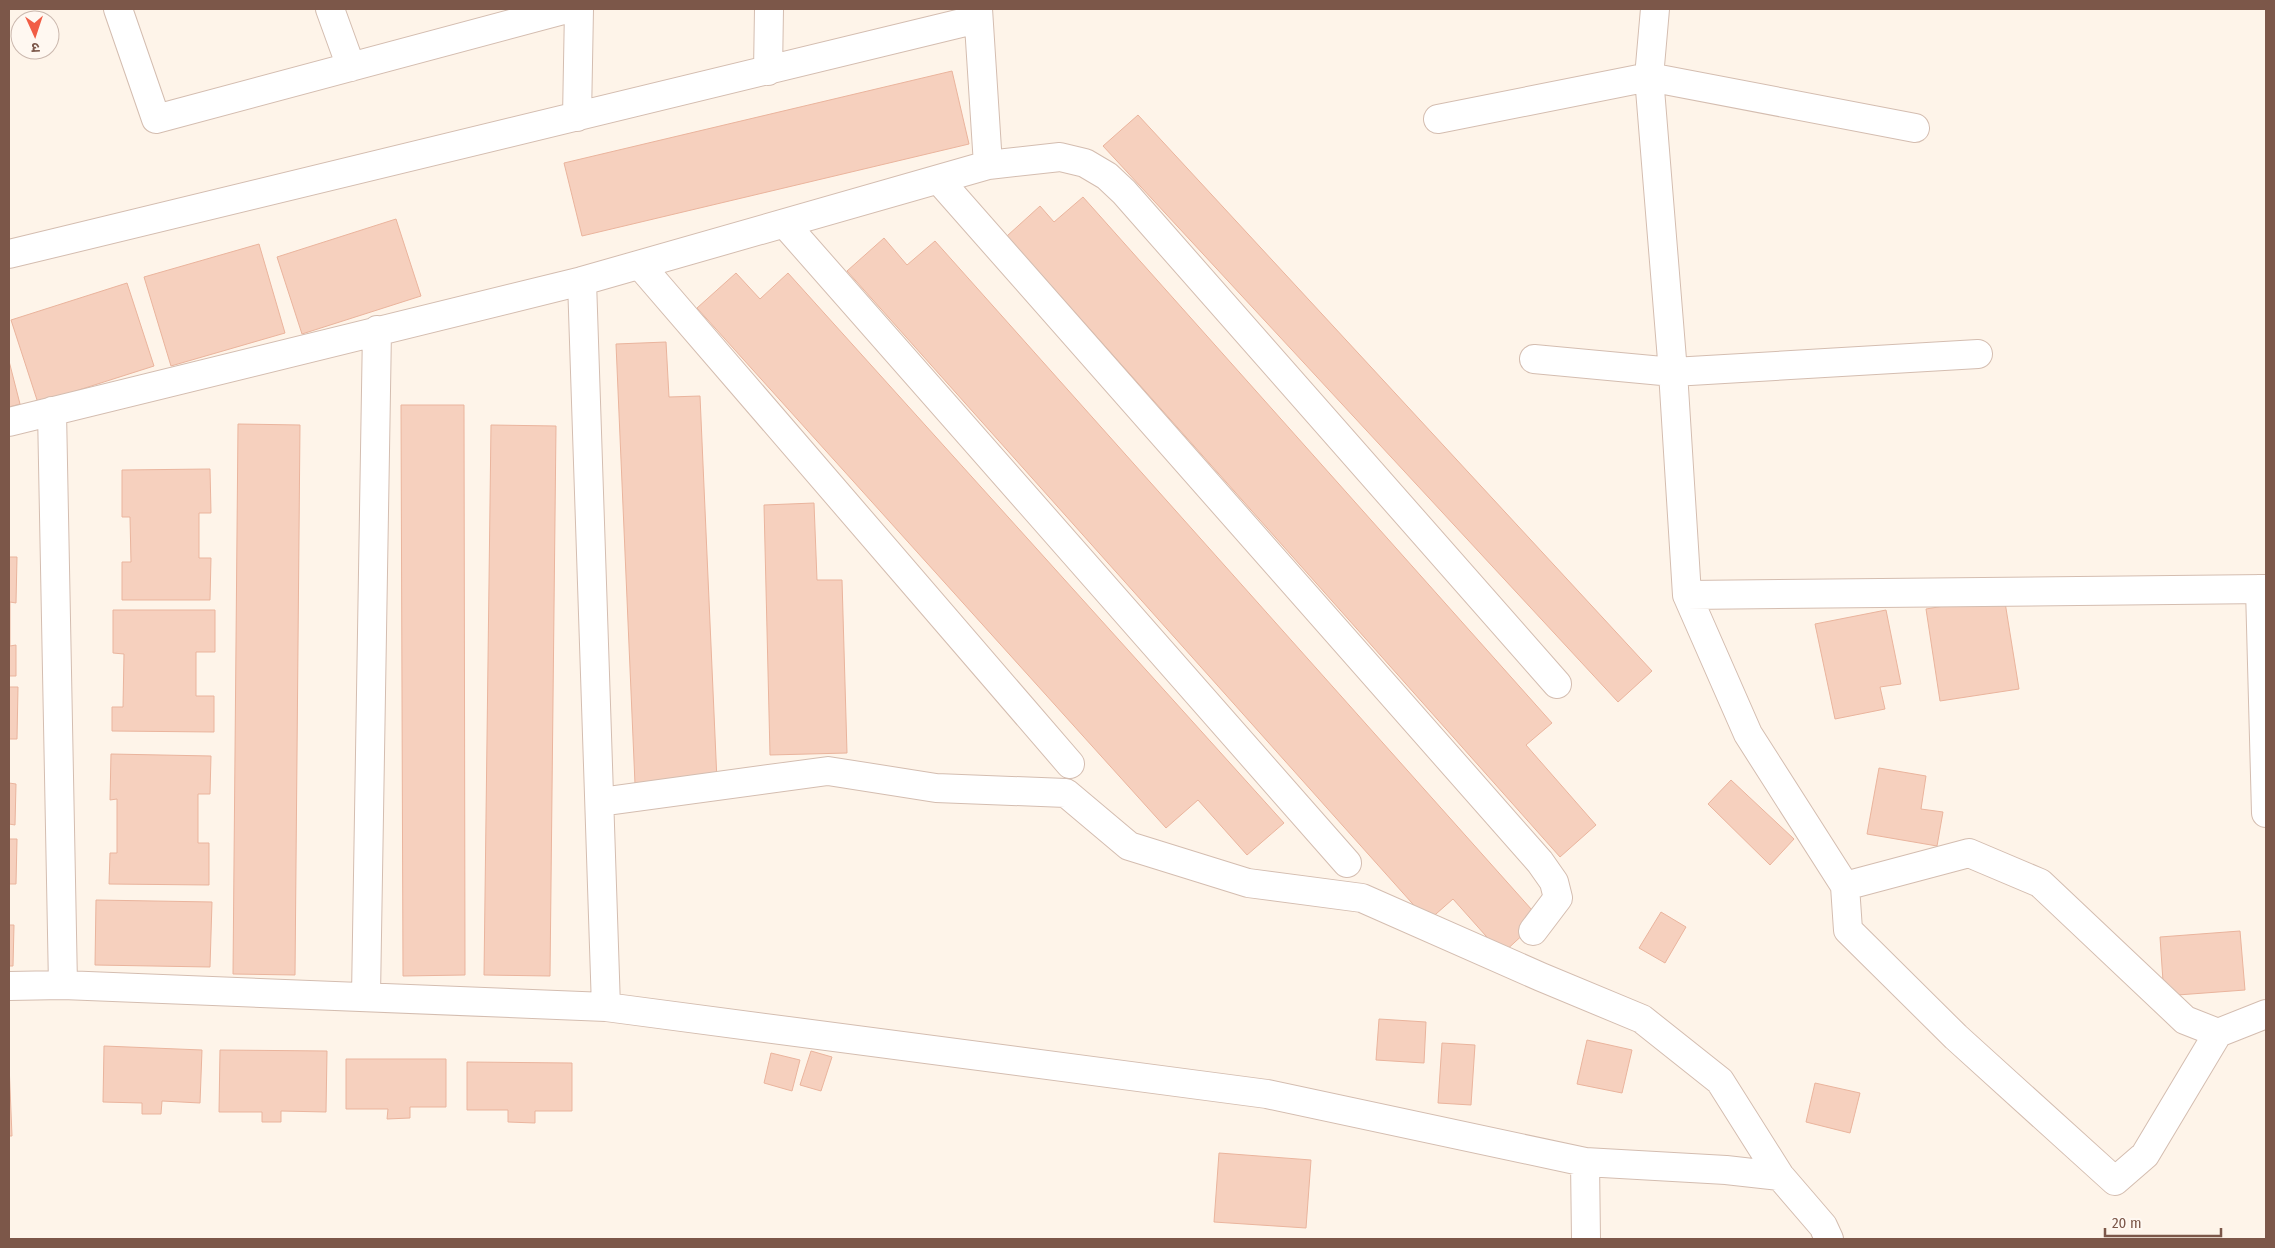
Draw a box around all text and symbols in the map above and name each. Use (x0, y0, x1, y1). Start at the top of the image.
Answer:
north arrow (10, 10, 60, 60)
text: उ (30, 39, 40, 56)
scale bar (2105, 1206, 2221, 1238)
text: 20 m (2112, 1214, 2142, 1232)

